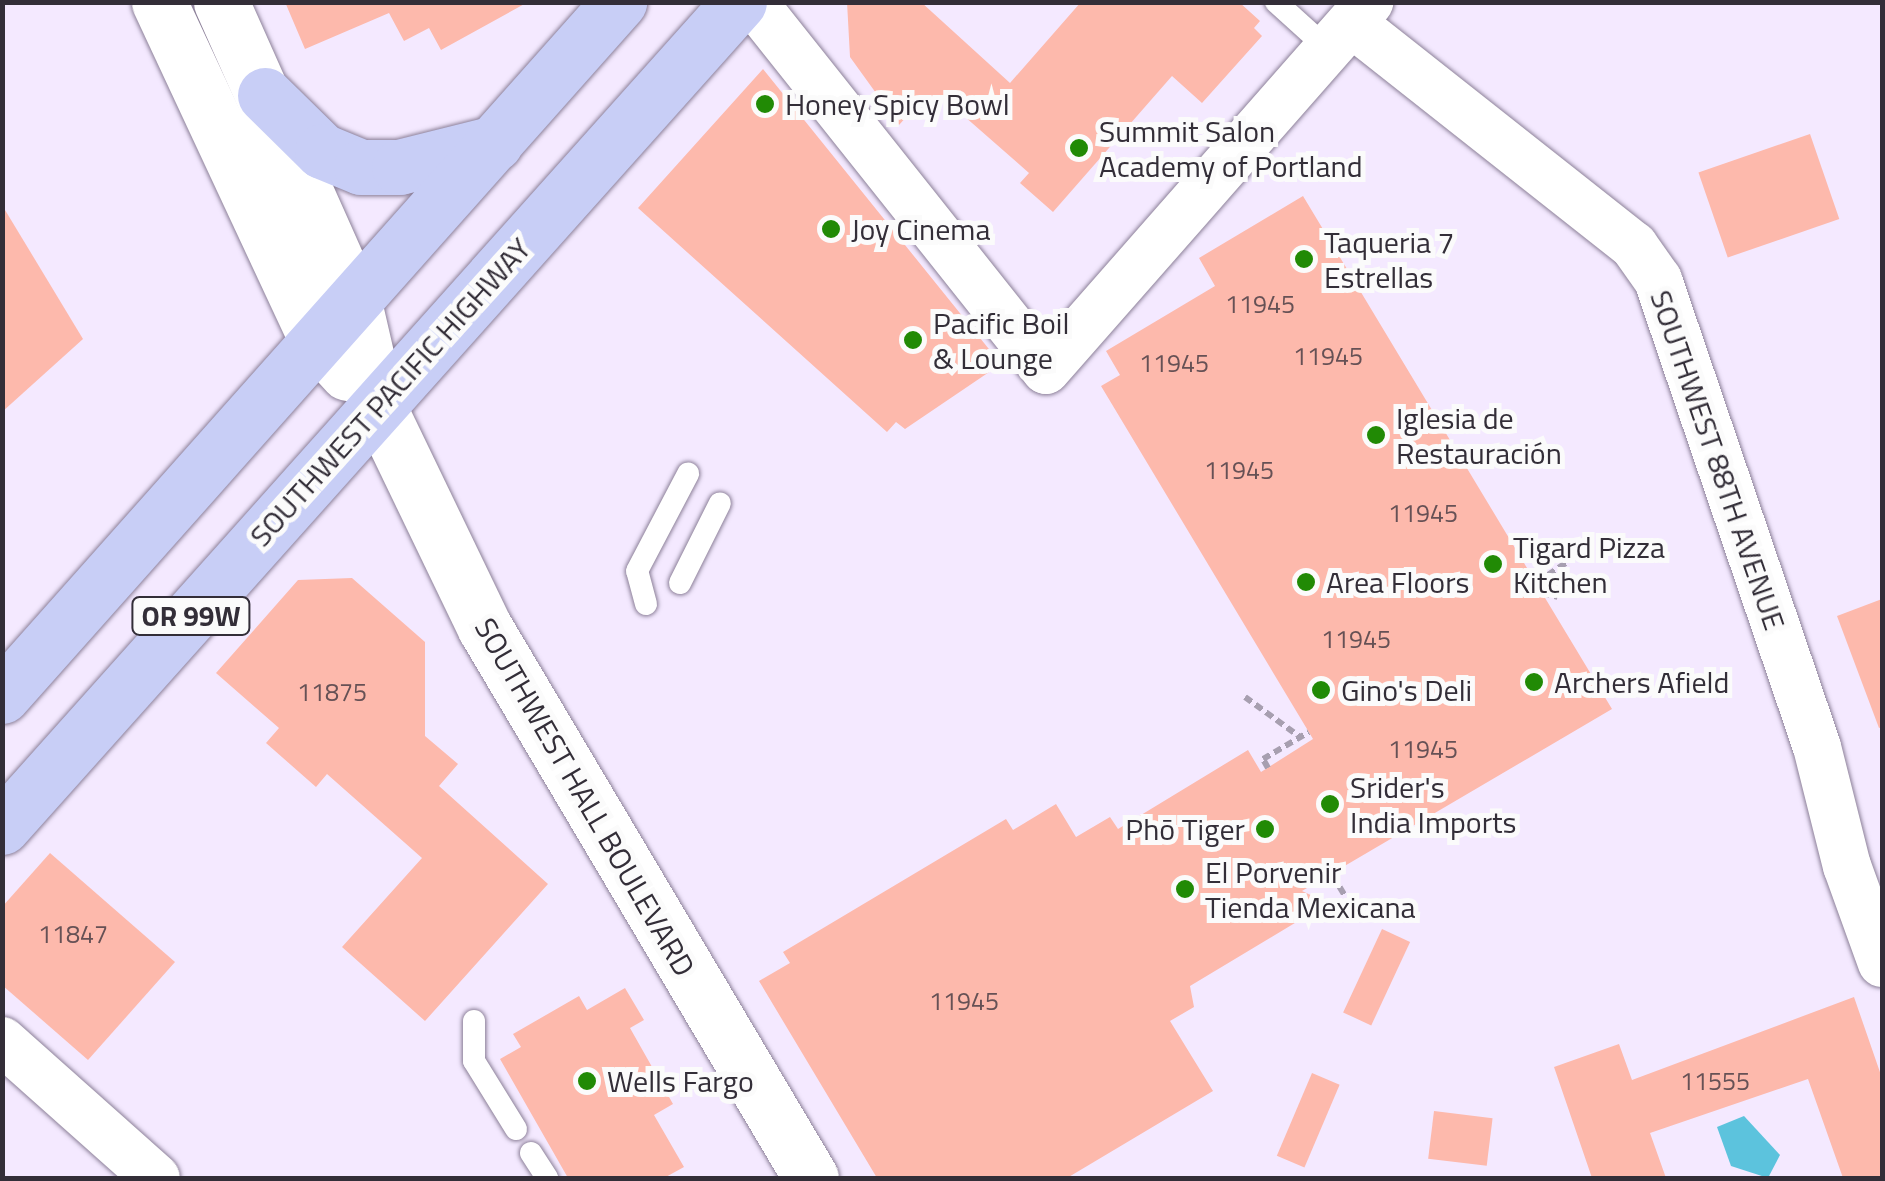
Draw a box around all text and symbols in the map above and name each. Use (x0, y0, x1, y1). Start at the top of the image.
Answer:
place label: Honey Spicy Bowl (785, 86, 1010, 122)
marker: Honey Spicy Bowl (754, 93, 776, 115)
place label: Summit Salon Academy of Portland (1099, 113, 1363, 184)
marker: Summit Salon Academy of Portland (1068, 137, 1090, 159)
place label: Joy Cinema (851, 211, 990, 247)
marker: Joy Cinema (820, 218, 842, 240)
place label: Taqueria 7 Estrellas (1324, 224, 1454, 294)
street label: SOUTHWEST PACIFIC HIGHWAY (242, 231, 538, 553)
marker: Taqueria 7 Estrellas (1293, 248, 1315, 270)
street label: SOUTHWEST 88TH AVENUE (1643, 286, 1793, 634)
house number: 11945 (1225, 289, 1295, 319)
place label: Pacific Boil & Lounge (933, 305, 1069, 376)
marker: Pacific Boil & Lounge (902, 329, 924, 351)
house number: 11945 (1293, 341, 1363, 371)
house number: 11945 (1139, 348, 1209, 378)
place label: Iglesia de Restauración (1396, 400, 1562, 470)
marker: Iglesia de Restauración (1365, 424, 1387, 446)
house number: 11945 (1204, 455, 1274, 485)
house number: 11945 (1388, 498, 1458, 528)
place label: Tigard Pizza Kitchen (1513, 529, 1665, 600)
marker: Tigard Pizza Kitchen (1482, 553, 1504, 575)
place label: Area Floors (1326, 564, 1469, 600)
marker: Area Floors (1295, 571, 1317, 593)
road number: OR 99W (131, 593, 251, 639)
street label: SOUTHWEST HALL BOULEVARD (468, 612, 702, 982)
house number: 11945 (1321, 624, 1391, 654)
place label: Archers Afield (1554, 664, 1729, 700)
marker: Archers Afield (1523, 671, 1545, 693)
place label: Gino's Deli (1341, 672, 1472, 708)
house number: 11875 (297, 677, 367, 707)
marker: Gino's Deli (1310, 679, 1332, 701)
house number: 11945 (1388, 734, 1458, 764)
place label: Srider's India Imports (1350, 769, 1517, 840)
marker: Srider's India Imports (1319, 793, 1341, 815)
place label: Phō Tiger (1125, 811, 1245, 847)
marker: Phō Tiger (1254, 818, 1276, 840)
place label: El Porvenir Tienda Mexicana (1205, 854, 1416, 924)
marker: El Porvenir Tienda Mexicana (1174, 878, 1196, 900)
house number: 11847 (38, 919, 108, 949)
house number: 11945 (929, 986, 999, 1016)
place label: Wells Fargo (607, 1063, 754, 1099)
house number: 11555 (1680, 1066, 1750, 1096)
marker: Wells Fargo (576, 1070, 598, 1092)

